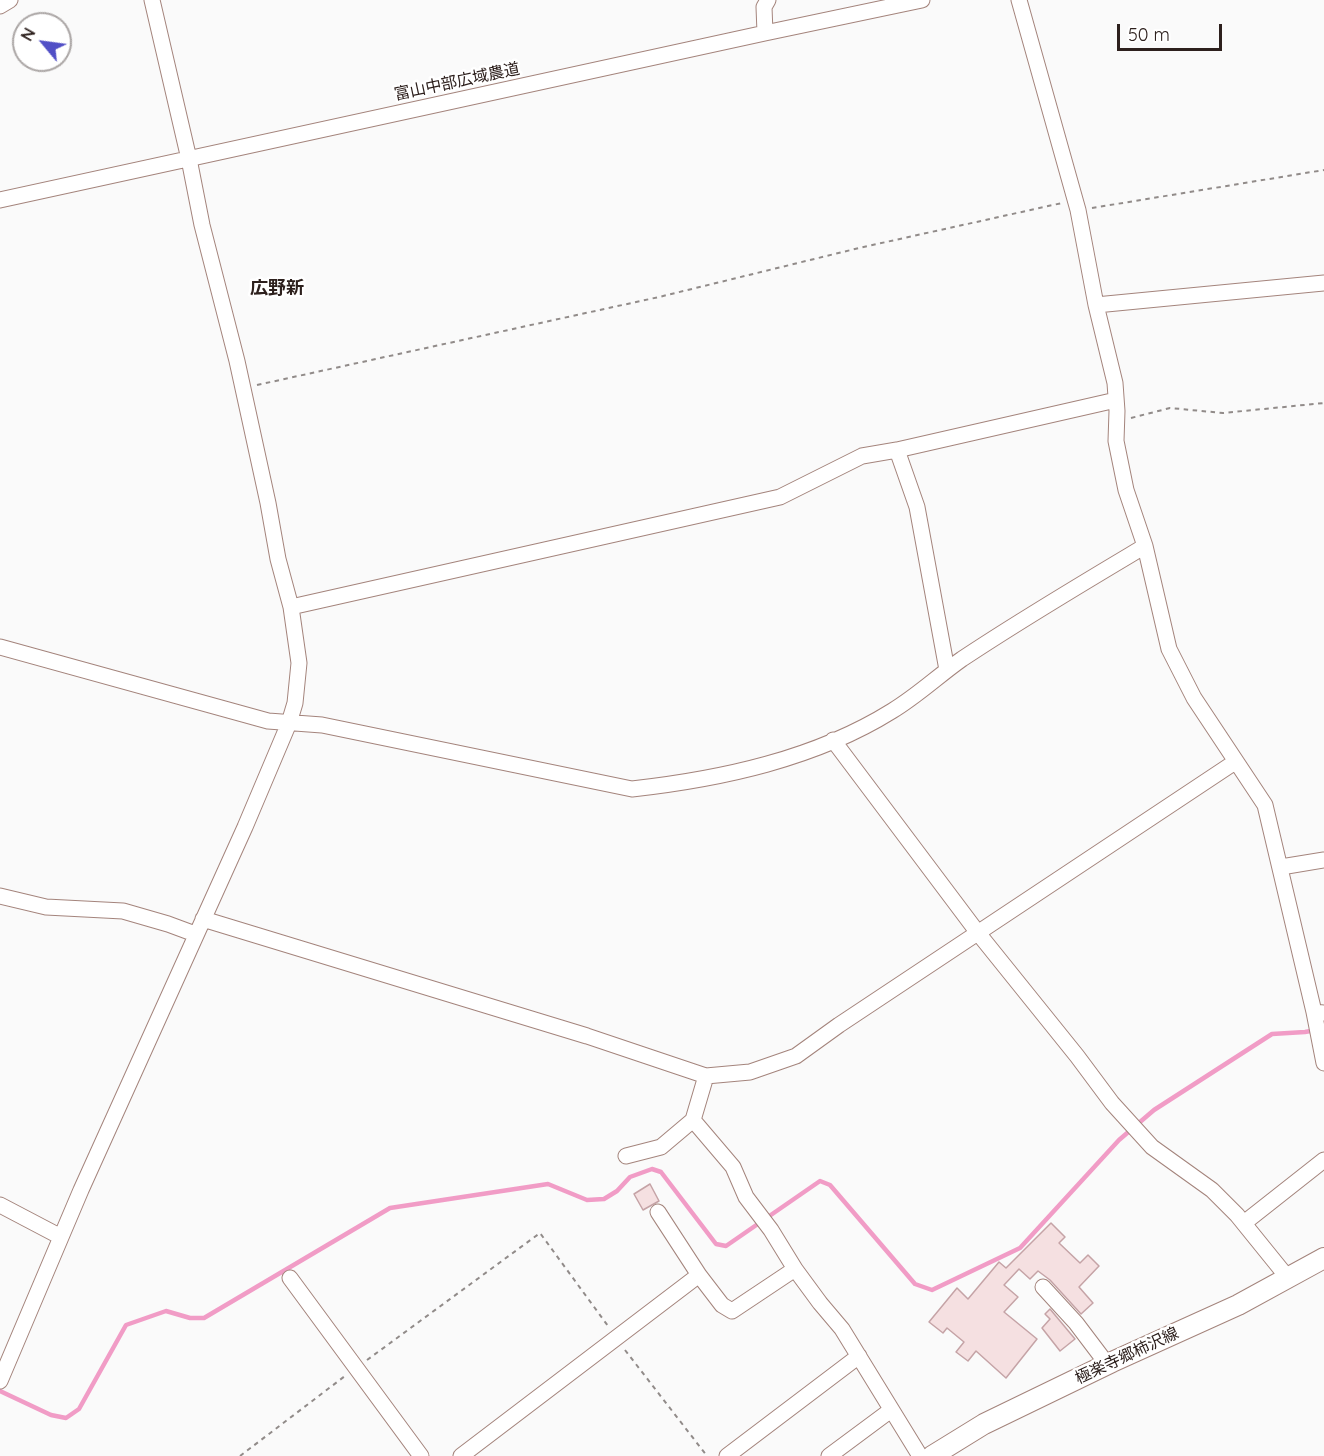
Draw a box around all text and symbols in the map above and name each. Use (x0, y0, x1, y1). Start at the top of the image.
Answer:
north arrow (12, 12, 72, 72)
scale bar (1120, 12, 1225, 50)
text: 50 m (1128, 23, 1170, 46)
text: N (16, 24, 40, 44)
street label: 富山中部広域農道 (392, 59, 522, 105)
district label: 広野新 (250, 278, 304, 300)
street label: 極楽寺郷柿沢線 (1072, 1324, 1182, 1388)

